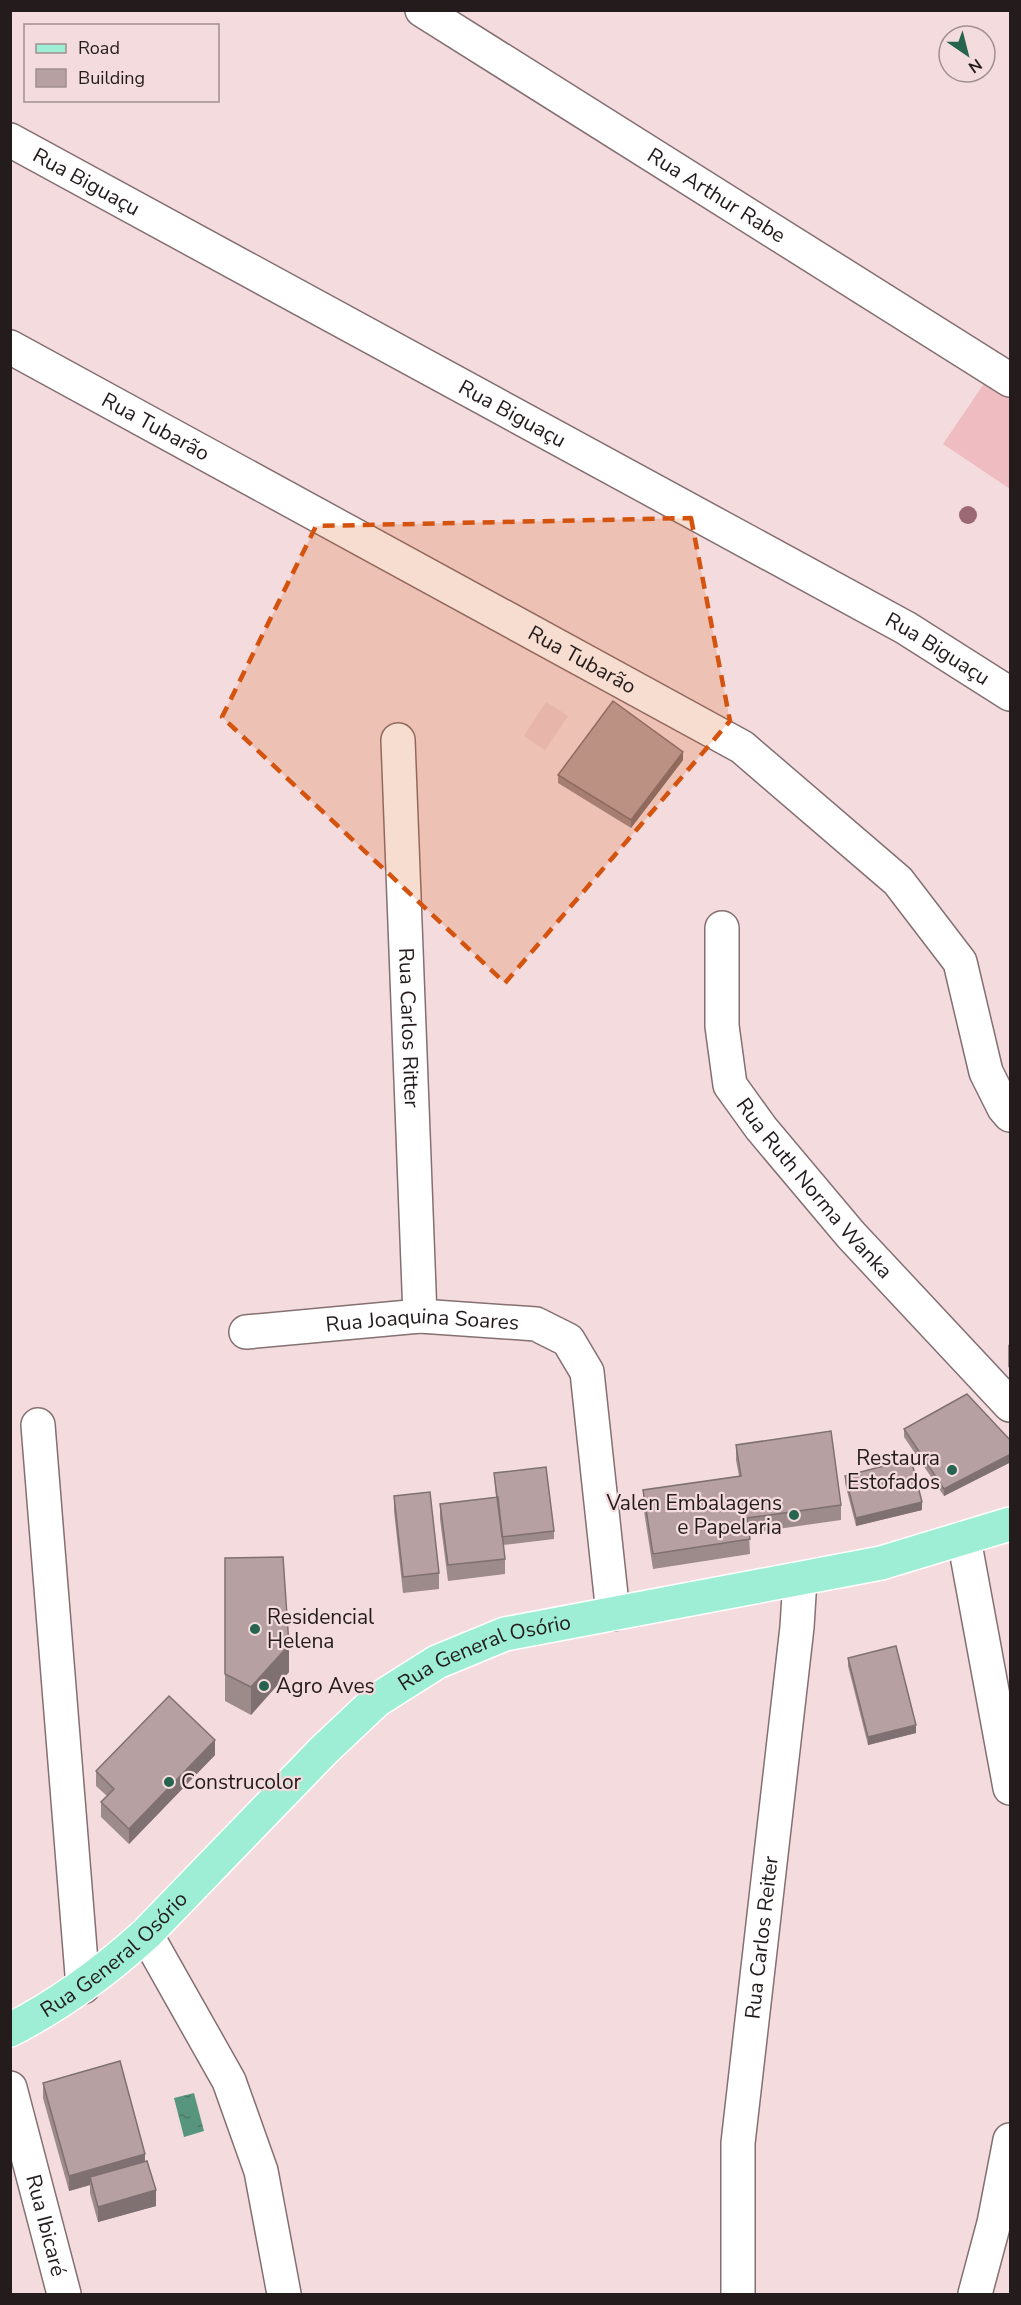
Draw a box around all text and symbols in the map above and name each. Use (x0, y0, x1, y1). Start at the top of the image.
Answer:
legend (24, 24, 219, 102)
north arrow (937, 24, 997, 84)
text: Road (78, 36, 120, 60)
text: N (964, 53, 986, 78)
text: Building (78, 66, 145, 90)
street label: Rua Biguaçu (28, 141, 145, 222)
street label: Rua Arthur Rabe (642, 141, 791, 249)
street label: Rua Biguaçu (454, 373, 571, 454)
street label: Rua Tubarão (97, 386, 215, 467)
street label: Rua Biguaçu (881, 605, 995, 692)
street label: Rua Tubarão (523, 619, 641, 700)
street label: Rua Carlos Ritter (392, 947, 426, 1109)
street label: Rua Ruth Norma Wanka (730, 1092, 899, 1285)
street label: Rua Joaquina Soares (324, 1302, 520, 1339)
place label: Restaura Estofados (847, 1444, 940, 1496)
marker: Restaura Estofados (945, 1463, 959, 1477)
place label: Valen Embalagens e Papelaria (606, 1489, 782, 1541)
marker: Valen Embalagens e Papelaria (787, 1508, 801, 1522)
place label: Residencial Helena (267, 1603, 375, 1655)
street label: Rua General Osório (392, 1608, 573, 1697)
marker: Residencial Helena (248, 1622, 262, 1636)
place label: Agro Aves (276, 1672, 375, 1700)
marker: Agro Aves (257, 1679, 271, 1693)
place label: Construcolor (181, 1768, 302, 1796)
marker: Construcolor (162, 1775, 176, 1789)
street label: Rua Carlos Reiter (738, 1854, 785, 2020)
street label: Rua General Osório (35, 1885, 194, 2024)
street label: Rua Ibicaré (19, 2171, 73, 2279)

